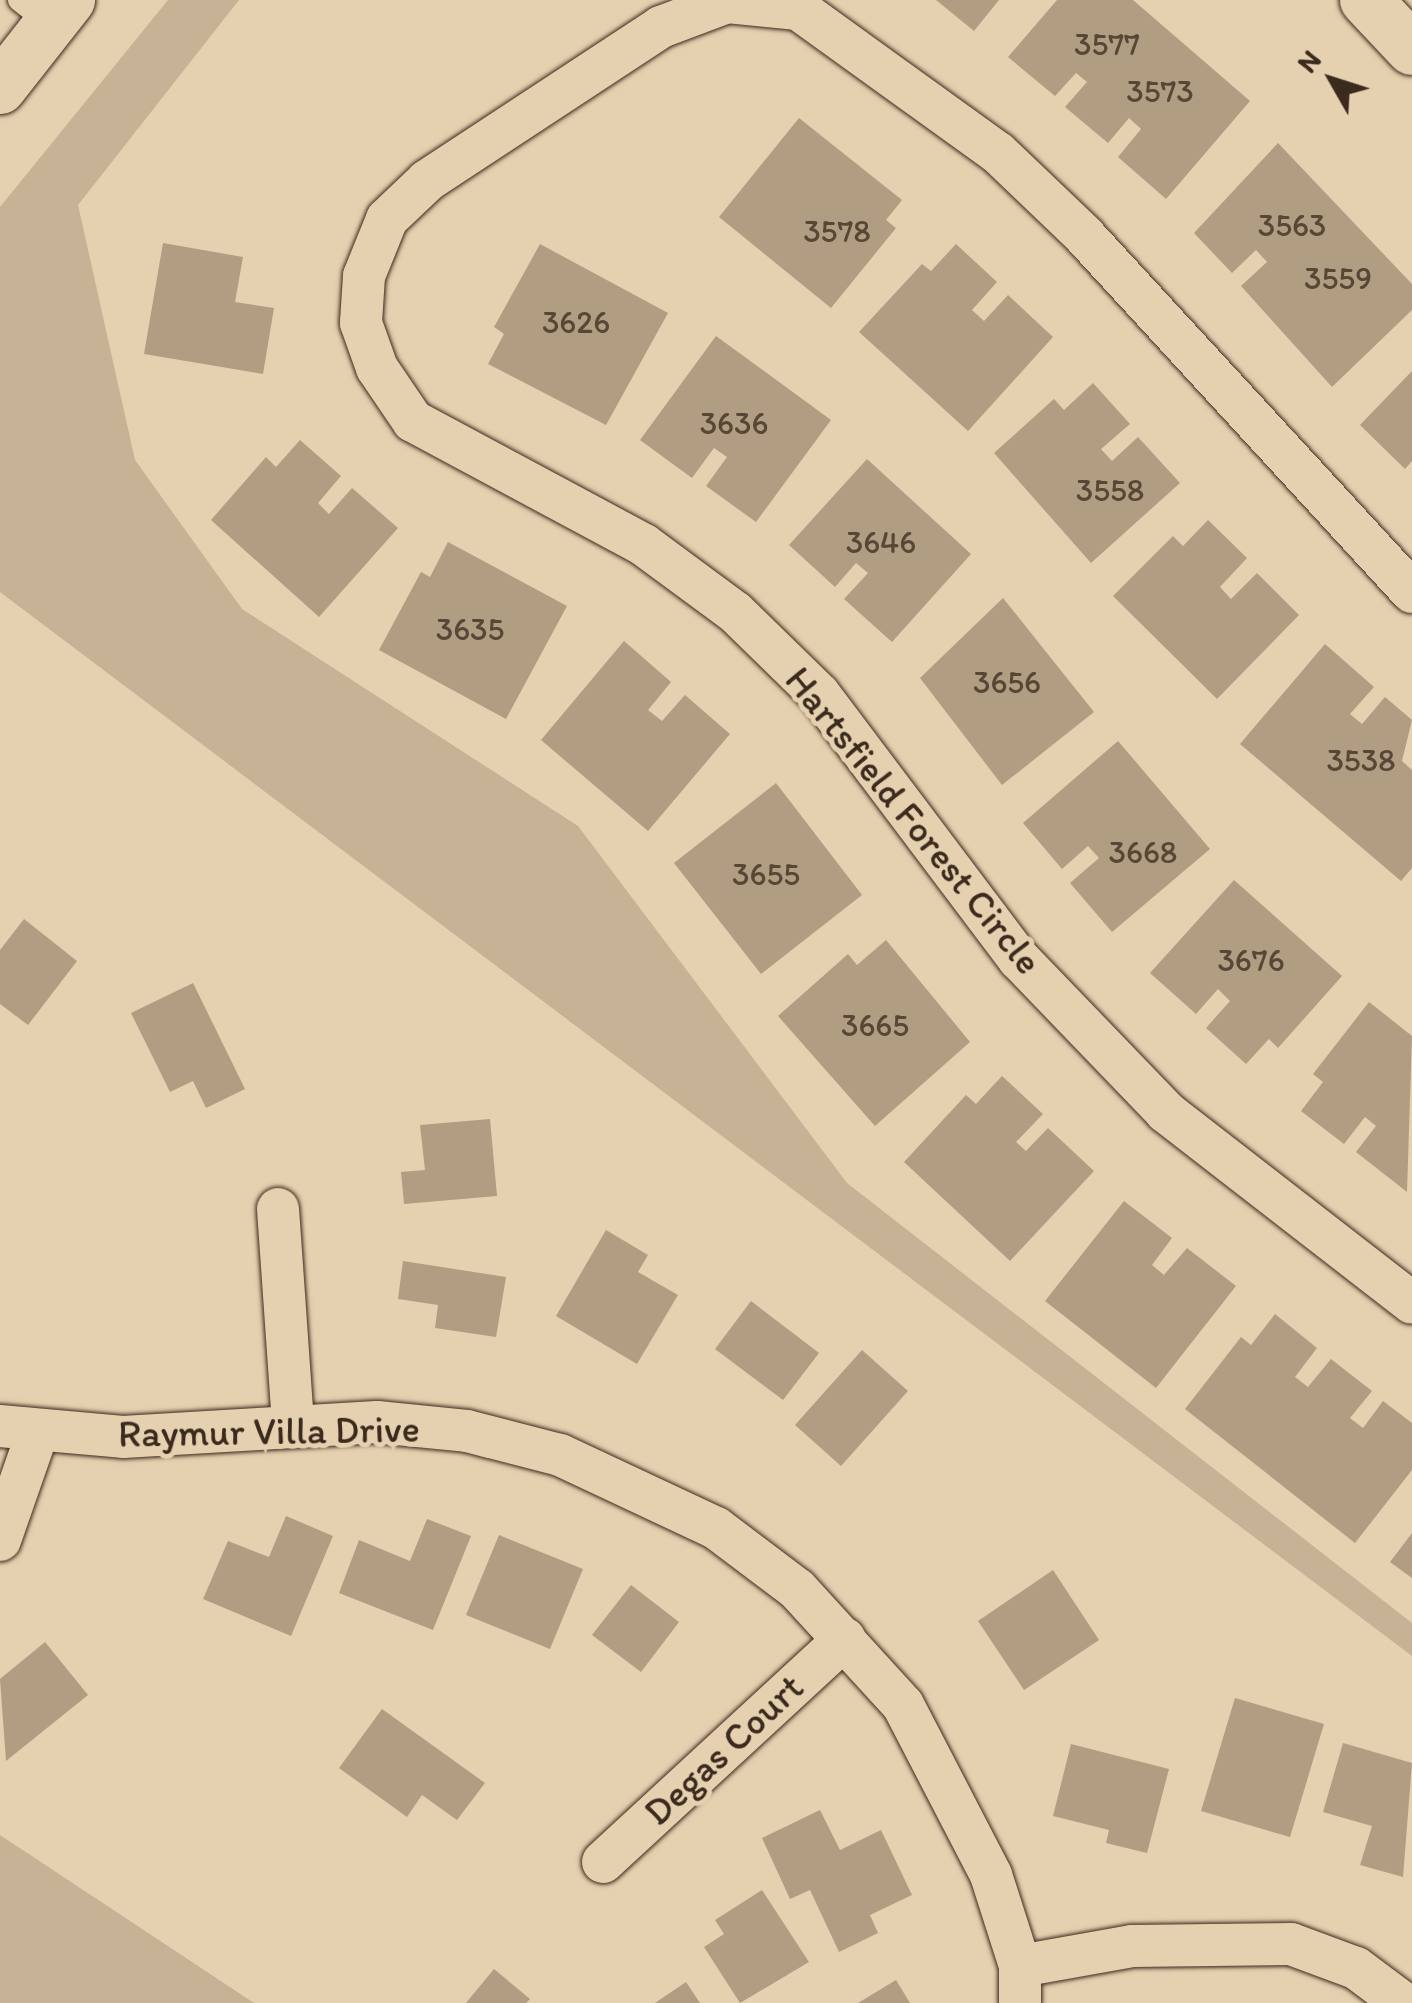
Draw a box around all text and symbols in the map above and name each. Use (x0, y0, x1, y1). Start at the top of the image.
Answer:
house number: 3577 (1074, 25, 1140, 63)
north arrow (1282, 30, 1382, 130)
text: N (1290, 43, 1328, 79)
house number: 3573 (1126, 72, 1194, 110)
house number: 3563 (1258, 206, 1326, 244)
house number: 3578 (803, 212, 871, 250)
house number: 3559 (1304, 259, 1372, 297)
house number: 3626 (542, 303, 610, 341)
house number: 3636 (700, 404, 768, 442)
house number: 3558 (1076, 471, 1144, 509)
house number: 3646 (846, 523, 916, 561)
house number: 3635 (436, 610, 504, 648)
street label: Hartsfield Forest Circle (776, 659, 1050, 983)
house number: 3656 (973, 663, 1041, 701)
house number: 3538 (1326, 741, 1396, 779)
house number: 3668 (1109, 833, 1177, 871)
house number: 3655 (732, 855, 800, 893)
house number: 3676 (1217, 941, 1285, 979)
house number: 3665 (841, 1006, 909, 1044)
street label: Raymur Villa Drive (118, 1407, 420, 1457)
street label: Degas Court (635, 1665, 813, 1835)

